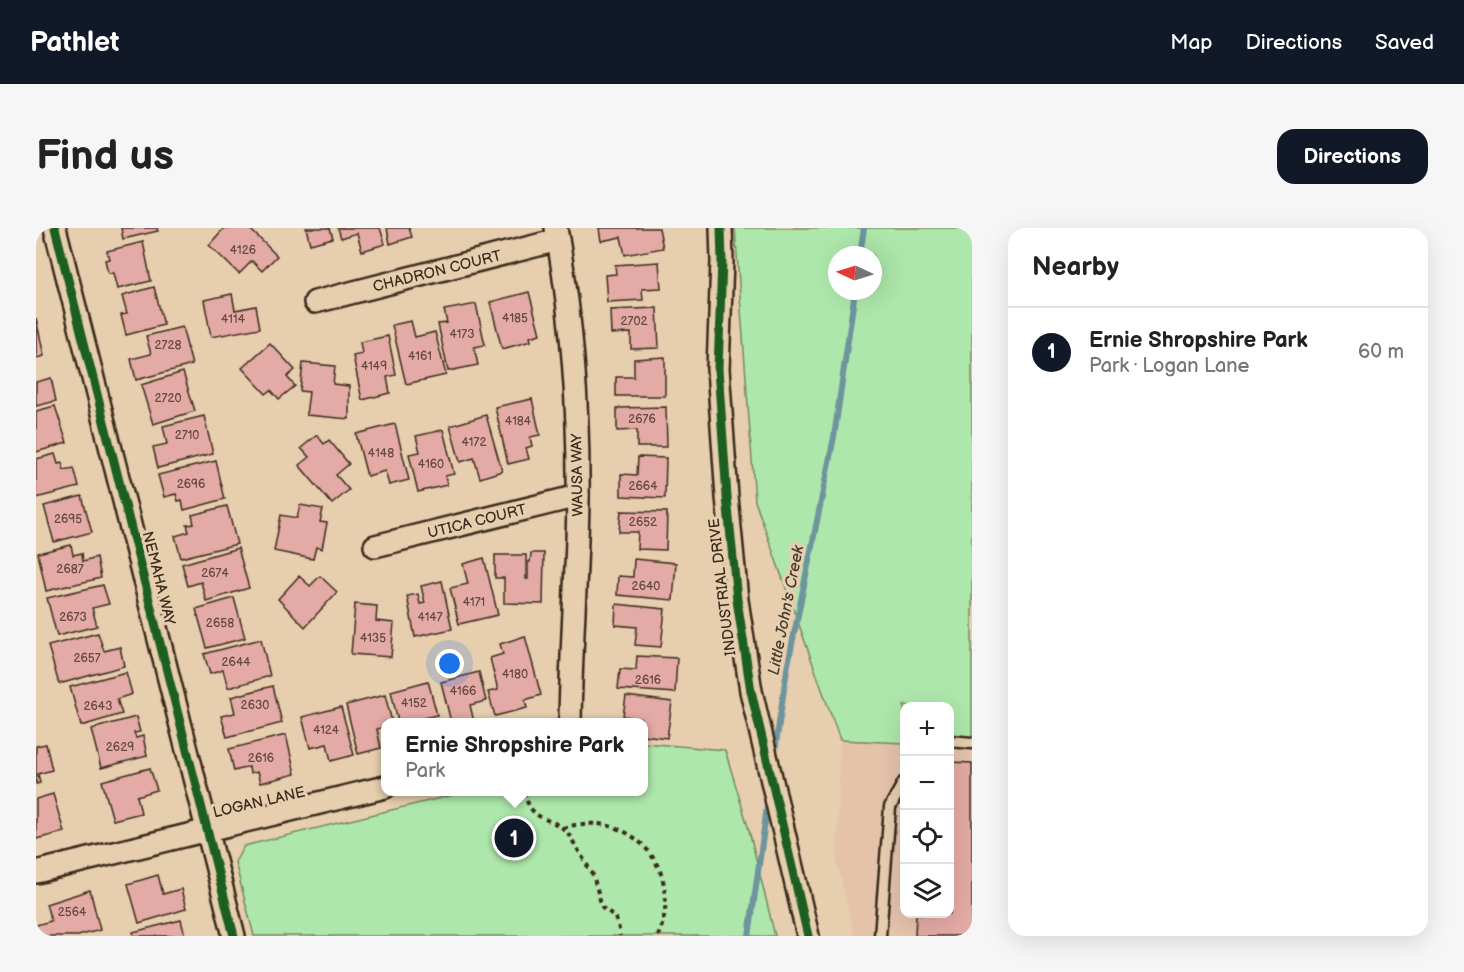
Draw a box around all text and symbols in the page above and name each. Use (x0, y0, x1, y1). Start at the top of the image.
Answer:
text: Pathlet (30, 26, 119, 59)
text: Map (1170, 30, 1213, 55)
text: Directions (1246, 30, 1342, 55)
text: Saved (1375, 30, 1434, 55)
button: Directions (1277, 129, 1428, 184)
text: Find us (36, 131, 174, 182)
house number: 4126 (230, 243, 256, 258)
street label: CHADRON COURT (371, 246, 503, 297)
north arrow (828, 246, 882, 300)
text: Nearby (1032, 252, 1119, 283)
house number: 4185 (502, 311, 528, 326)
house number: 4114 (221, 312, 246, 327)
house number: 2702 (620, 314, 648, 329)
house number: 4173 (449, 327, 475, 342)
text: Ernie Shropshire Park (1089, 327, 1308, 354)
house number: 2728 (154, 338, 182, 353)
text: 1 (1047, 340, 1056, 364)
text: 60 m (1358, 340, 1404, 364)
house number: 4161 (408, 349, 432, 364)
text: Park · Logan Lane (1089, 354, 1249, 378)
house number: 4149 (361, 359, 387, 374)
house number: 2720 (154, 391, 182, 406)
house number: 2676 (628, 412, 656, 427)
house number: 4184 (505, 414, 532, 429)
house number: 2710 (175, 428, 199, 443)
street label: WAUSA WAY (567, 433, 588, 517)
house number: 4172 (462, 435, 486, 450)
house number: 4148 (368, 446, 394, 461)
house number: 4160 (418, 457, 444, 472)
house number: 2696 (177, 477, 205, 492)
house number: 2664 (628, 479, 658, 494)
street label: UTICA COURT (426, 500, 529, 543)
house number: 2695 (54, 512, 82, 527)
house number: 2652 (629, 515, 657, 530)
street label: INDUSTRIAL DRIVE (705, 517, 740, 657)
street label: NEMAHA WAY (138, 529, 179, 627)
water label: Little John's Creek (765, 543, 809, 677)
house number: 2687 (56, 562, 84, 577)
house number: 2674 (201, 566, 229, 581)
house number: 2640 (632, 579, 660, 594)
house number: 4171 (463, 595, 485, 610)
house number: 2673 (59, 610, 87, 625)
house number: 4147 (417, 610, 443, 625)
house number: 2658 (206, 616, 234, 631)
house number: 4135 (360, 631, 386, 646)
your location (435, 649, 464, 678)
house number: 2657 (73, 651, 101, 666)
house number: 2644 (221, 655, 251, 670)
house number: 4180 (502, 667, 528, 682)
house number: 2616 (635, 673, 661, 688)
house number: 4166 (450, 684, 476, 699)
house number: 4152 (401, 696, 427, 711)
house number: 2630 (241, 698, 269, 713)
house number: 2643 (83, 699, 113, 714)
map controls (900, 702, 954, 918)
button: + (900, 702, 954, 756)
popup (381, 718, 648, 796)
house number: 4124 (313, 723, 340, 738)
text: Ernie Shropshire Park (405, 732, 624, 759)
house number: 2629 (106, 740, 134, 755)
house number: 2616 (248, 751, 274, 766)
button: − (900, 756, 954, 810)
text: Park (405, 759, 445, 783)
street label: LOGAN LANE (211, 783, 307, 822)
button: locate (900, 810, 954, 864)
pin: 1 (494, 816, 534, 860)
button: layers (900, 864, 954, 918)
house number: 2564 (58, 905, 87, 920)

